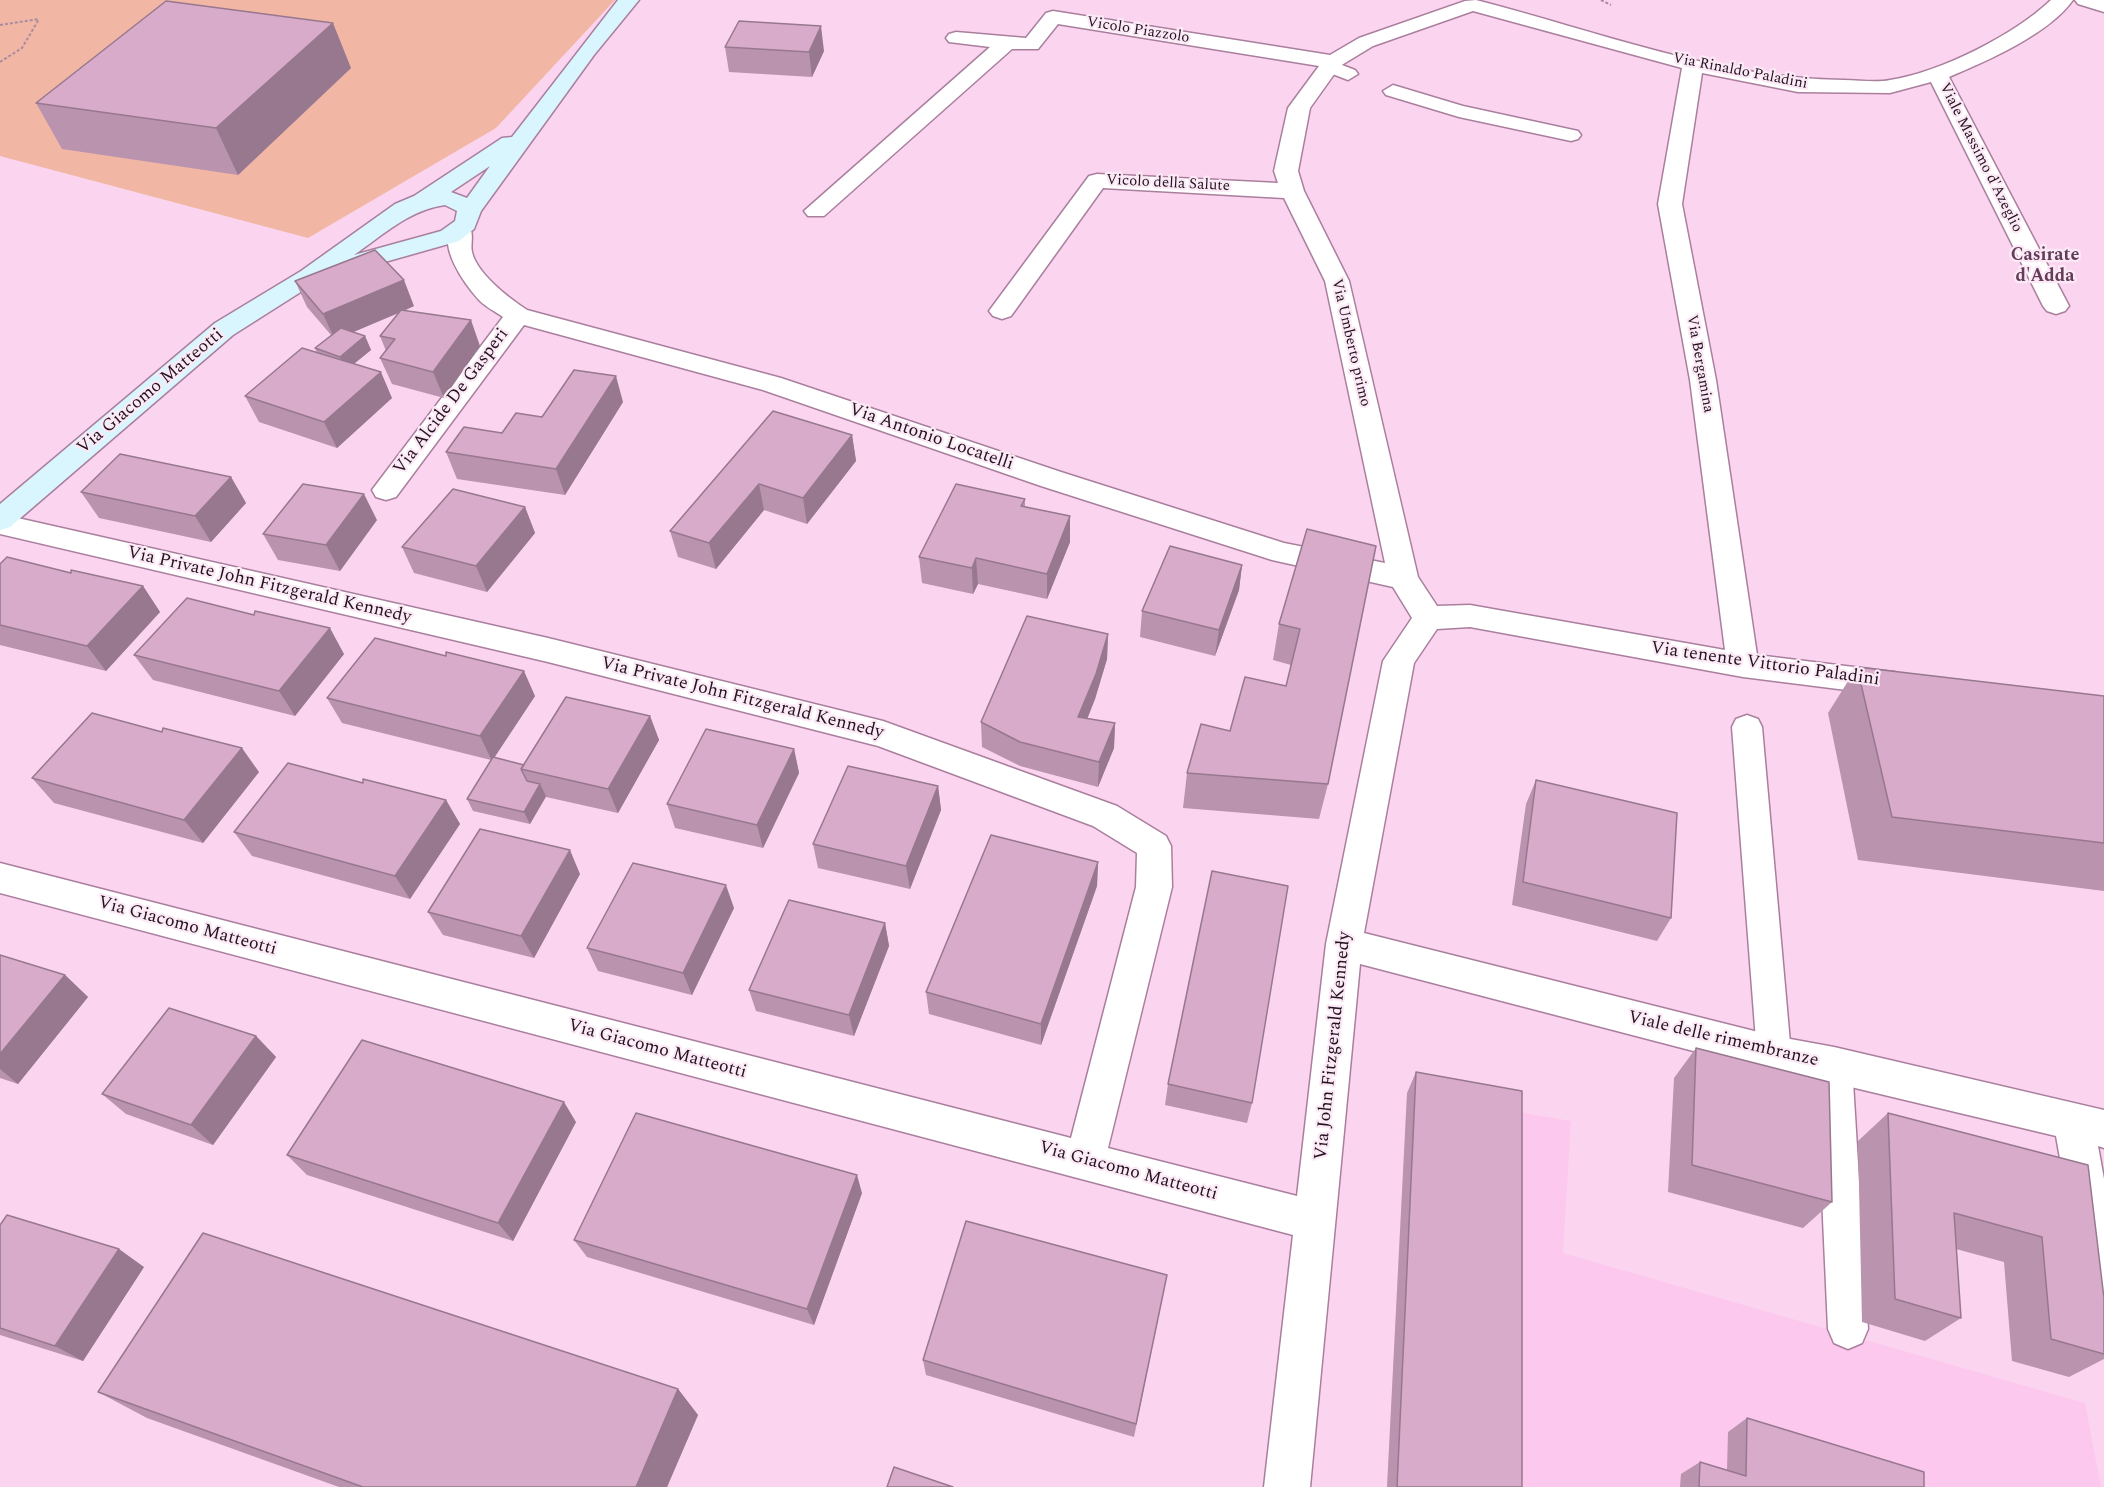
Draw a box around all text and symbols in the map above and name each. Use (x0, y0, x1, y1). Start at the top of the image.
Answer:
street label: Vicolo Piazzolo (1085, 14, 1191, 48)
street label: Via Rinaldo Paladini (1671, 50, 1809, 94)
street label: Viale Massimo d'Azeglio (1934, 80, 2026, 236)
street label: Vicolo della Salute (1106, 172, 1230, 196)
district label: Casirate d'Adda (2011, 245, 2079, 288)
street label: Via Umberto primo (1327, 277, 1373, 409)
street label: Via Bergamina (1682, 314, 1716, 414)
street label: Via Giacomo Matteotti (74, 325, 228, 459)
street label: Via Alcide De Gasperi (390, 325, 514, 479)
street label: Via Antonio Locatelli (846, 400, 1016, 476)
street label: Via Private John Fitzgerald Kennedy (125, 543, 413, 629)
street label: Via tenente Vittorio Paladini (1649, 638, 1881, 692)
street label: Via Private John Fitzgerald Kennedy (598, 653, 886, 745)
street label: Via Giacomo Matteotti (95, 893, 279, 961)
street label: Via John Fitzgerald Kennedy (1311, 931, 1357, 1161)
street label: Viale delle rimembranze (1626, 1008, 1820, 1072)
street label: Via Giacomo Matteotti (565, 1016, 749, 1084)
street label: Via Giacomo Matteotti (1036, 1138, 1220, 1206)

